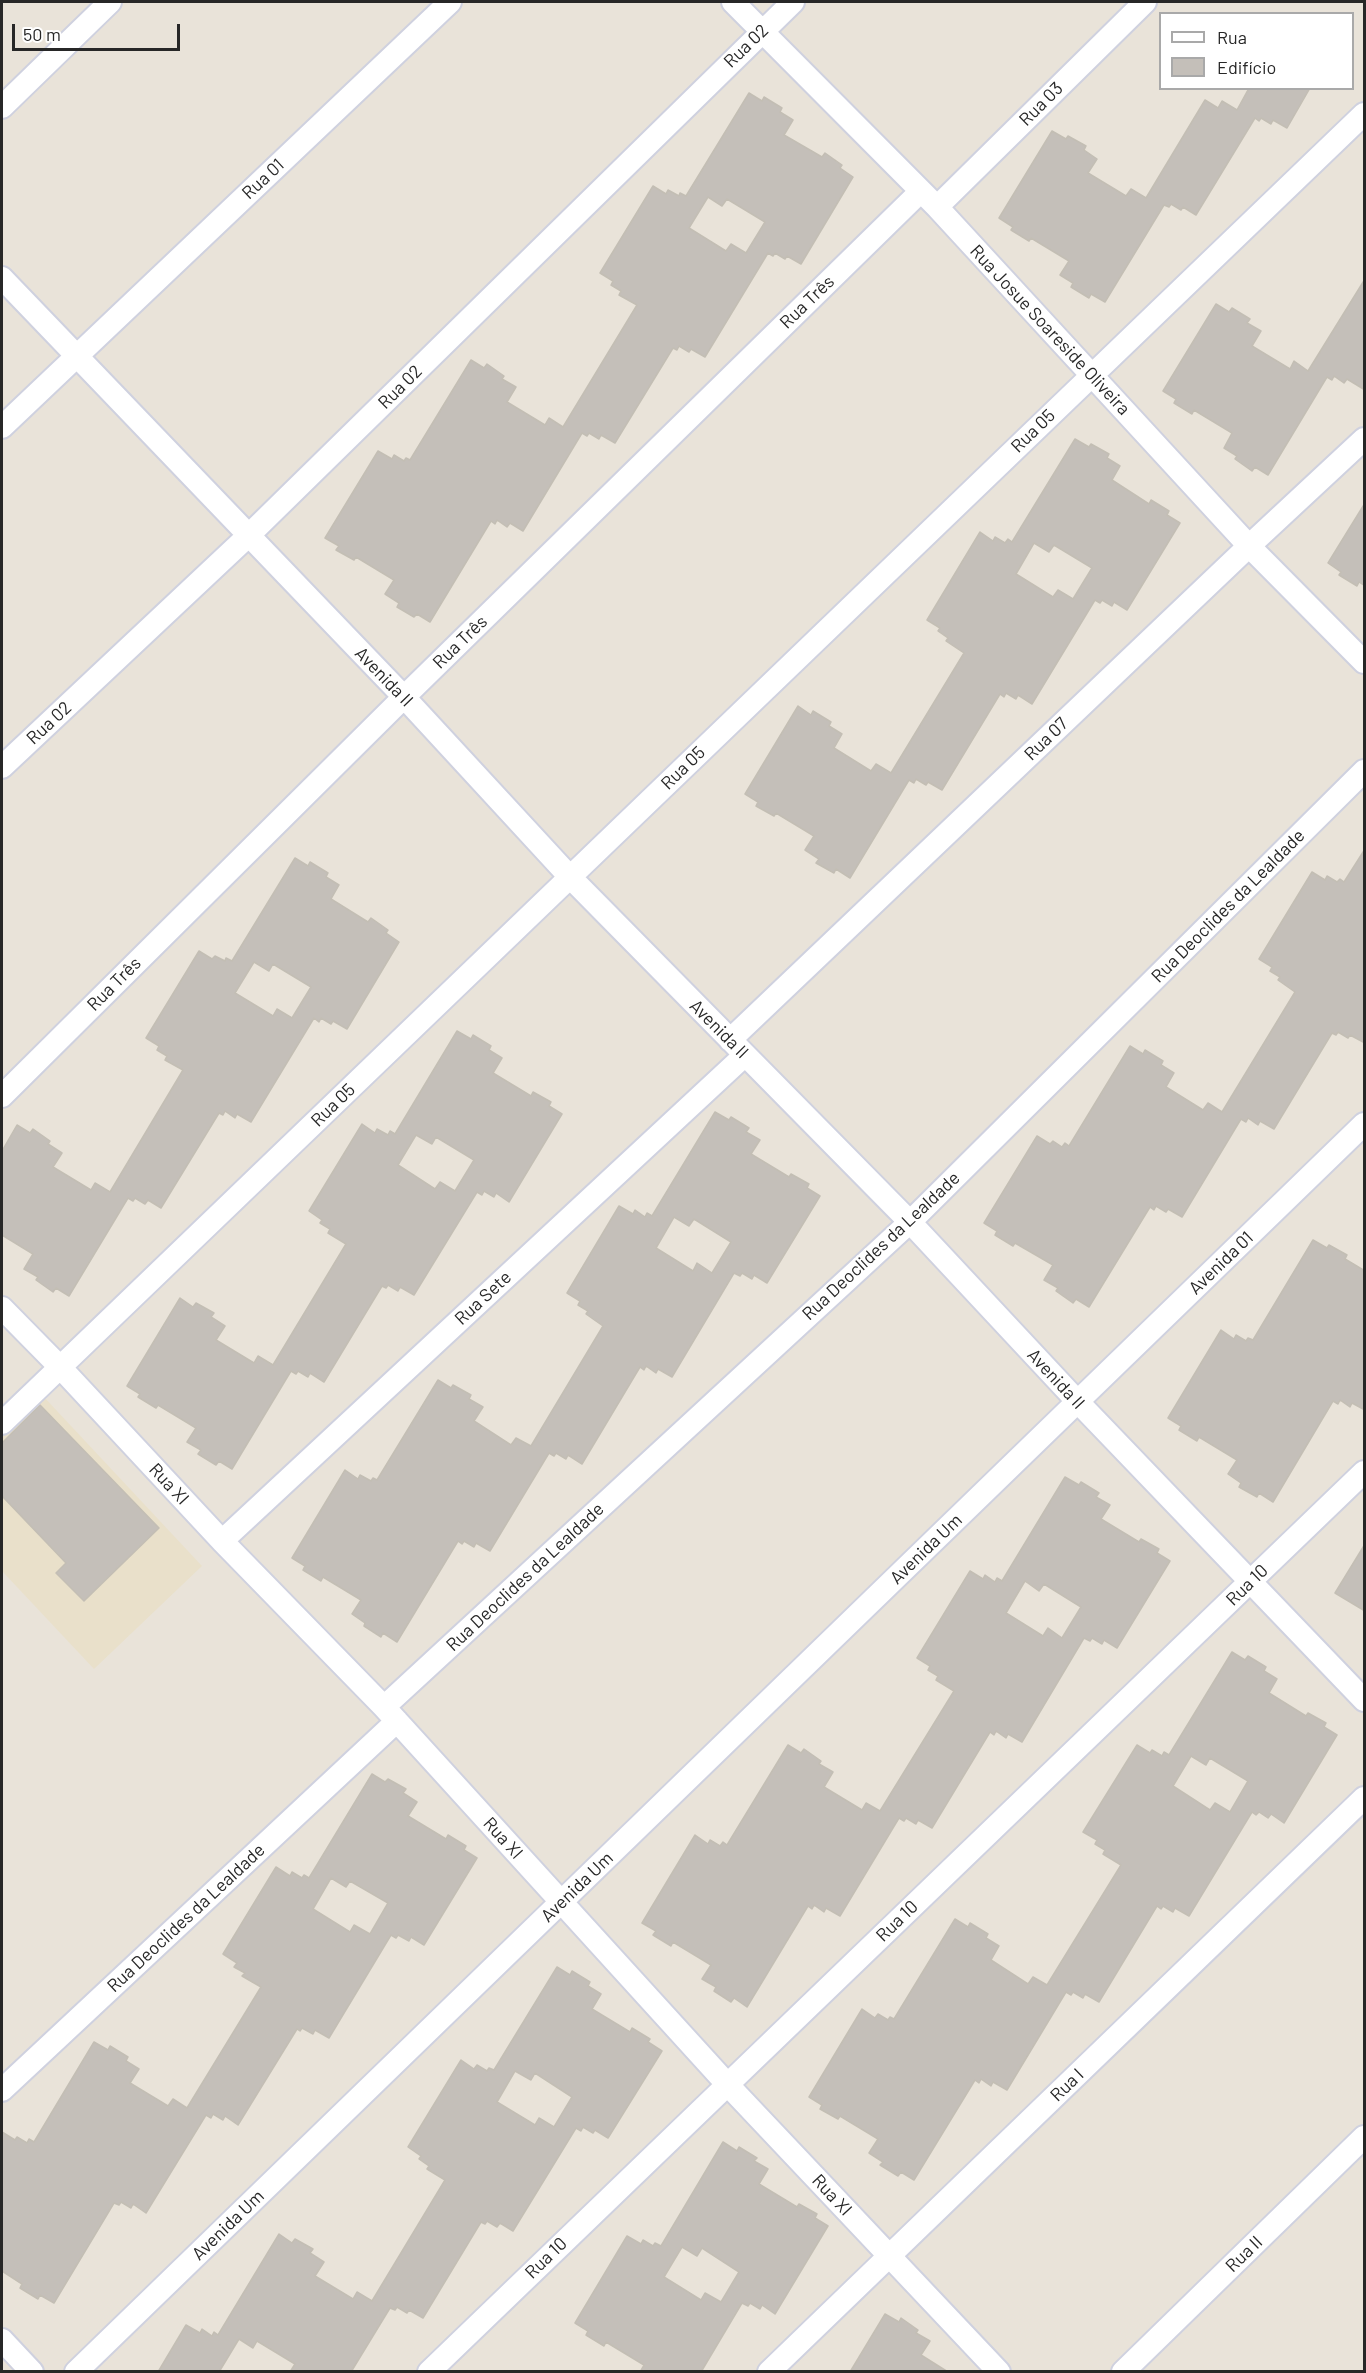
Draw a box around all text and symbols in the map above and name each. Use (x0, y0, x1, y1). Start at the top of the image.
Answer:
scale bar (15, 12, 183, 50)
legend (1159, 12, 1354, 90)
street label: Rua 02 (719, 20, 773, 72)
text: 50 m (23, 23, 61, 45)
text: Rua (1217, 26, 1247, 48)
text: Edifício (1217, 56, 1276, 78)
street label: Rua 03 (1015, 78, 1067, 130)
street label: Rua 01 (238, 154, 288, 204)
street label: Rua Josue Soareside Oliveira (965, 240, 1135, 420)
street label: Rua Três (775, 271, 839, 333)
street label: Rua 02 (374, 361, 426, 413)
street label: Rua 05 (1006, 405, 1060, 457)
street label: Rua Três (428, 611, 492, 673)
street label: Avenida II (350, 643, 418, 711)
street label: Rua 02 (22, 697, 76, 749)
street label: Rua 07 (1020, 713, 1072, 765)
street label: Rua 05 (656, 742, 710, 794)
street label: Rua Deoclides da Lealdade (1147, 825, 1309, 987)
street label: Rua Três (83, 953, 145, 1015)
street label: Avenida II (685, 995, 753, 1063)
street label: Rua 05 (306, 1079, 360, 1131)
street label: Rua Deoclides da Lealdade (798, 1167, 964, 1325)
street label: Avenida 01 (1184, 1227, 1258, 1299)
street label: Rua Sete (450, 1266, 516, 1330)
street label: Avenida II (1023, 1344, 1089, 1414)
street label: Rua XI (144, 1459, 194, 1509)
street label: Rua Deoclides da Lealdade (442, 1498, 608, 1656)
street label: Avenida Um (886, 1509, 966, 1589)
street label: Rua 10 (1222, 1560, 1272, 1610)
street label: Rua XI (479, 1813, 527, 1863)
street label: Rua Deoclides da Lealdade (103, 1839, 269, 1997)
street label: Avenida Um (537, 1847, 617, 1927)
street label: Rua 10 (872, 1896, 922, 1946)
street label: Rua I (1046, 2064, 1088, 2106)
street label: Rua XI (807, 2170, 857, 2220)
street label: Avenida Um (188, 2185, 268, 2265)
street label: Rua II (1221, 2231, 1267, 2277)
street label: Rua 10 (521, 2233, 571, 2283)

